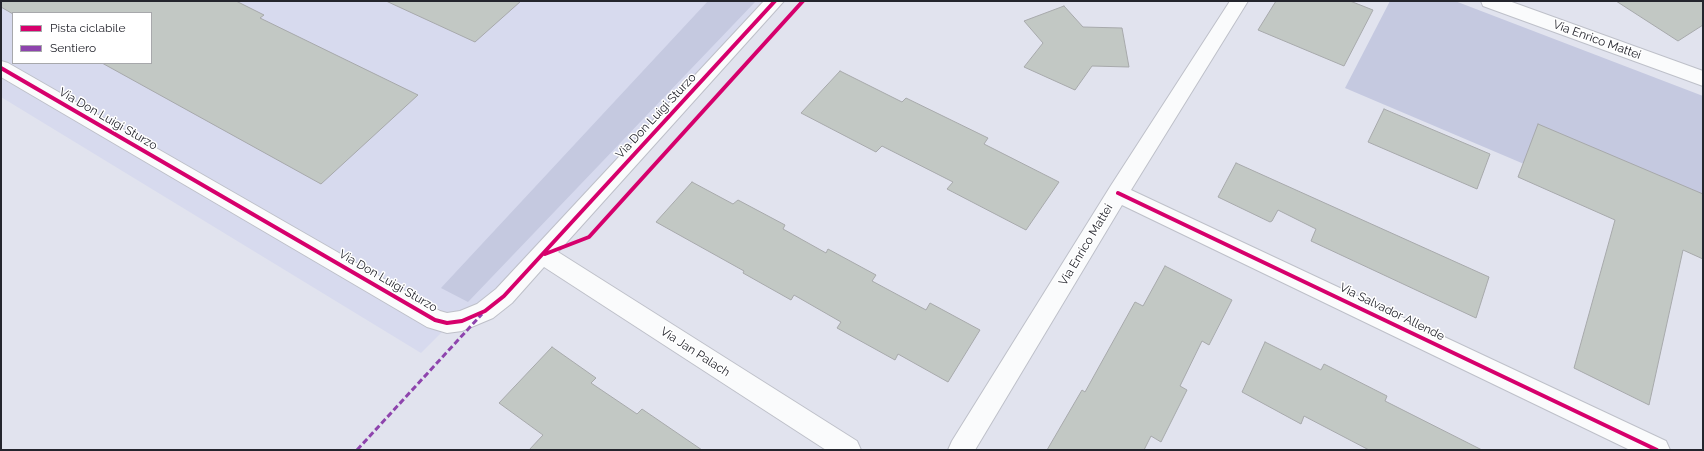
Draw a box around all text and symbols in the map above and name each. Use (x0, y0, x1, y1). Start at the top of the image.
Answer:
legend (12, 12, 152, 64)
street label: Via Enrico Mattei (1551, 17, 1643, 63)
text: Pista ciclabile (50, 21, 125, 35)
text: Sentiero (50, 41, 96, 55)
street label: Via Don Luigi Sturzo (613, 70, 699, 162)
street label: Via Don Luigi Sturzo (56, 85, 160, 153)
street label: Via Enrico Mattei (1056, 202, 1116, 288)
street label: Via Don Luigi Sturzo (336, 247, 440, 315)
street label: Via Salvador Allende (1337, 280, 1447, 344)
street label: Via Jan Palach (658, 324, 732, 380)

